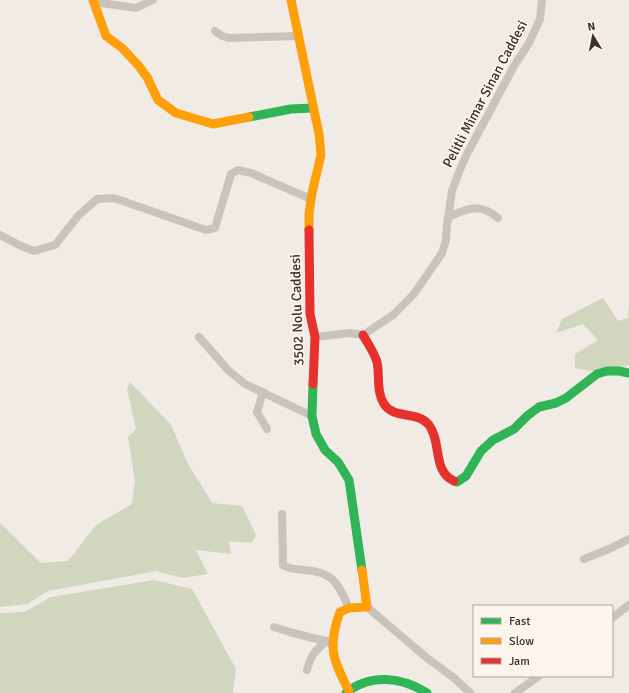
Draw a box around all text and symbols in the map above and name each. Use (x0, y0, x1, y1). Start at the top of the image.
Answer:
north arrow (573, 16, 613, 56)
street label: Pelitli Mimar Sinan Caddesi (439, 18, 531, 170)
text: N (586, 20, 596, 34)
street label: 3502 Nolu Caddesi (287, 254, 307, 366)
legend (473, 605, 613, 677)
text: Fast (509, 614, 530, 629)
text: Slow (509, 634, 534, 649)
text: Jam (509, 654, 530, 669)

